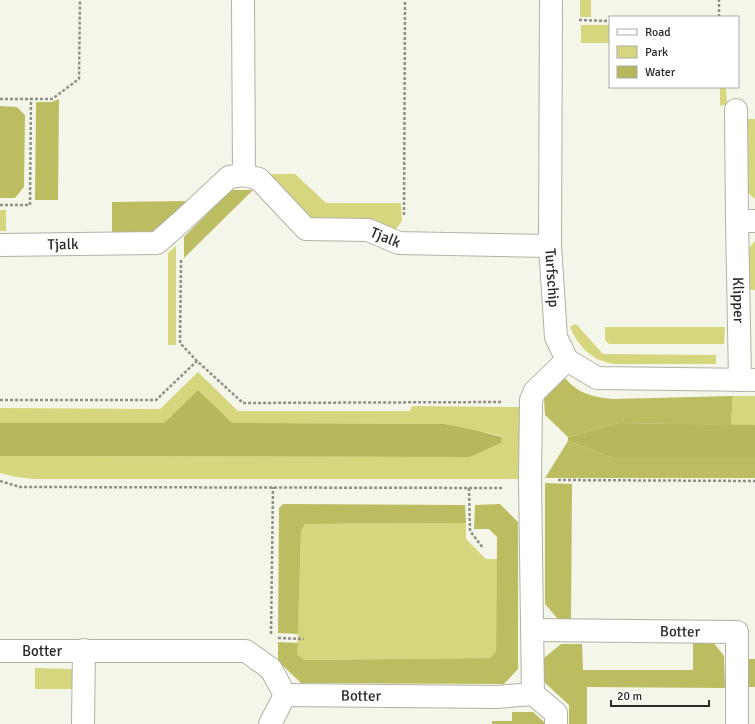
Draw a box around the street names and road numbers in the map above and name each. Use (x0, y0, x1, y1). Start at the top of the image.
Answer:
street label: Tjalk (368, 223, 404, 252)
street label: Tjalk (47, 235, 79, 253)
street label: Turfschip (541, 248, 563, 308)
street label: Klipper (729, 277, 748, 324)
street label: Botter (660, 622, 701, 641)
street label: Botter (22, 642, 63, 660)
street label: Botter (341, 687, 382, 705)

